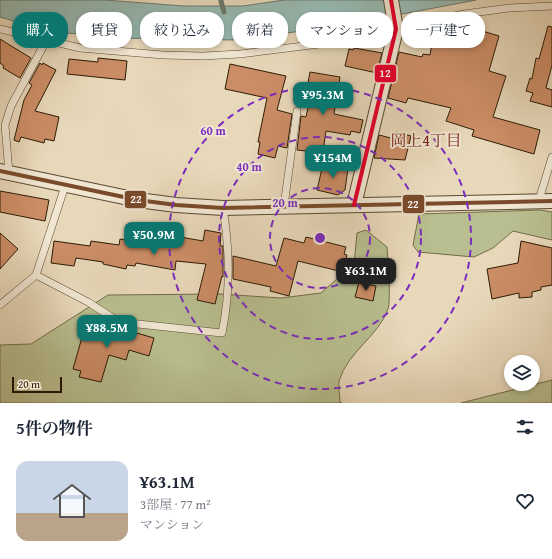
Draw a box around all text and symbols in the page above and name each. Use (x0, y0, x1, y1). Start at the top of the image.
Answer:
chip: 購入 (12, 12, 68, 48)
chip: 賃貸 (76, 12, 132, 48)
chip: 絞り込み (140, 12, 224, 48)
chip: 新着 (232, 12, 288, 48)
chip: マンション (296, 12, 393, 48)
chip: 一戸建て (401, 12, 485, 48)
line badge: 12 (374, 64, 397, 83)
text: 12 (379, 65, 391, 81)
pin: ¥95.3M (290, 82, 356, 116)
text: ¥95.3M (302, 85, 344, 104)
text: 60 m (200, 122, 226, 139)
district label: 岡上4丁目 (390, 128, 462, 152)
pin: ¥154M (305, 145, 361, 179)
text: ¥154M (314, 148, 352, 167)
text: 40 m (236, 158, 262, 175)
line badge: 22 (124, 190, 147, 209)
text: 22 (130, 191, 142, 207)
text: 20 m (272, 194, 298, 211)
line badge: 22 (402, 194, 425, 214)
text: 22 (407, 196, 419, 212)
pin: ¥50.9M (121, 222, 187, 256)
text: ¥50.9M (133, 225, 175, 244)
centre of rings (313, 231, 327, 245)
pin: ¥63.1M (333, 258, 399, 292)
text: ¥63.1M (345, 261, 387, 280)
pin: ¥88.5M (74, 315, 140, 349)
text: ¥88.5M (86, 318, 128, 337)
map controls (504, 355, 540, 391)
button: layers (504, 355, 540, 391)
scale bar (12, 375, 62, 394)
text: 20 m (18, 376, 40, 392)
text: 5件の物件 (16, 415, 93, 440)
icon: filters (514, 416, 536, 438)
text: ¥63.1M (140, 469, 195, 494)
icon: home (48, 477, 96, 525)
icon: heart (514, 490, 536, 512)
text: 3部屋 · 77 m² (140, 495, 211, 514)
text: マンション (140, 515, 204, 534)

